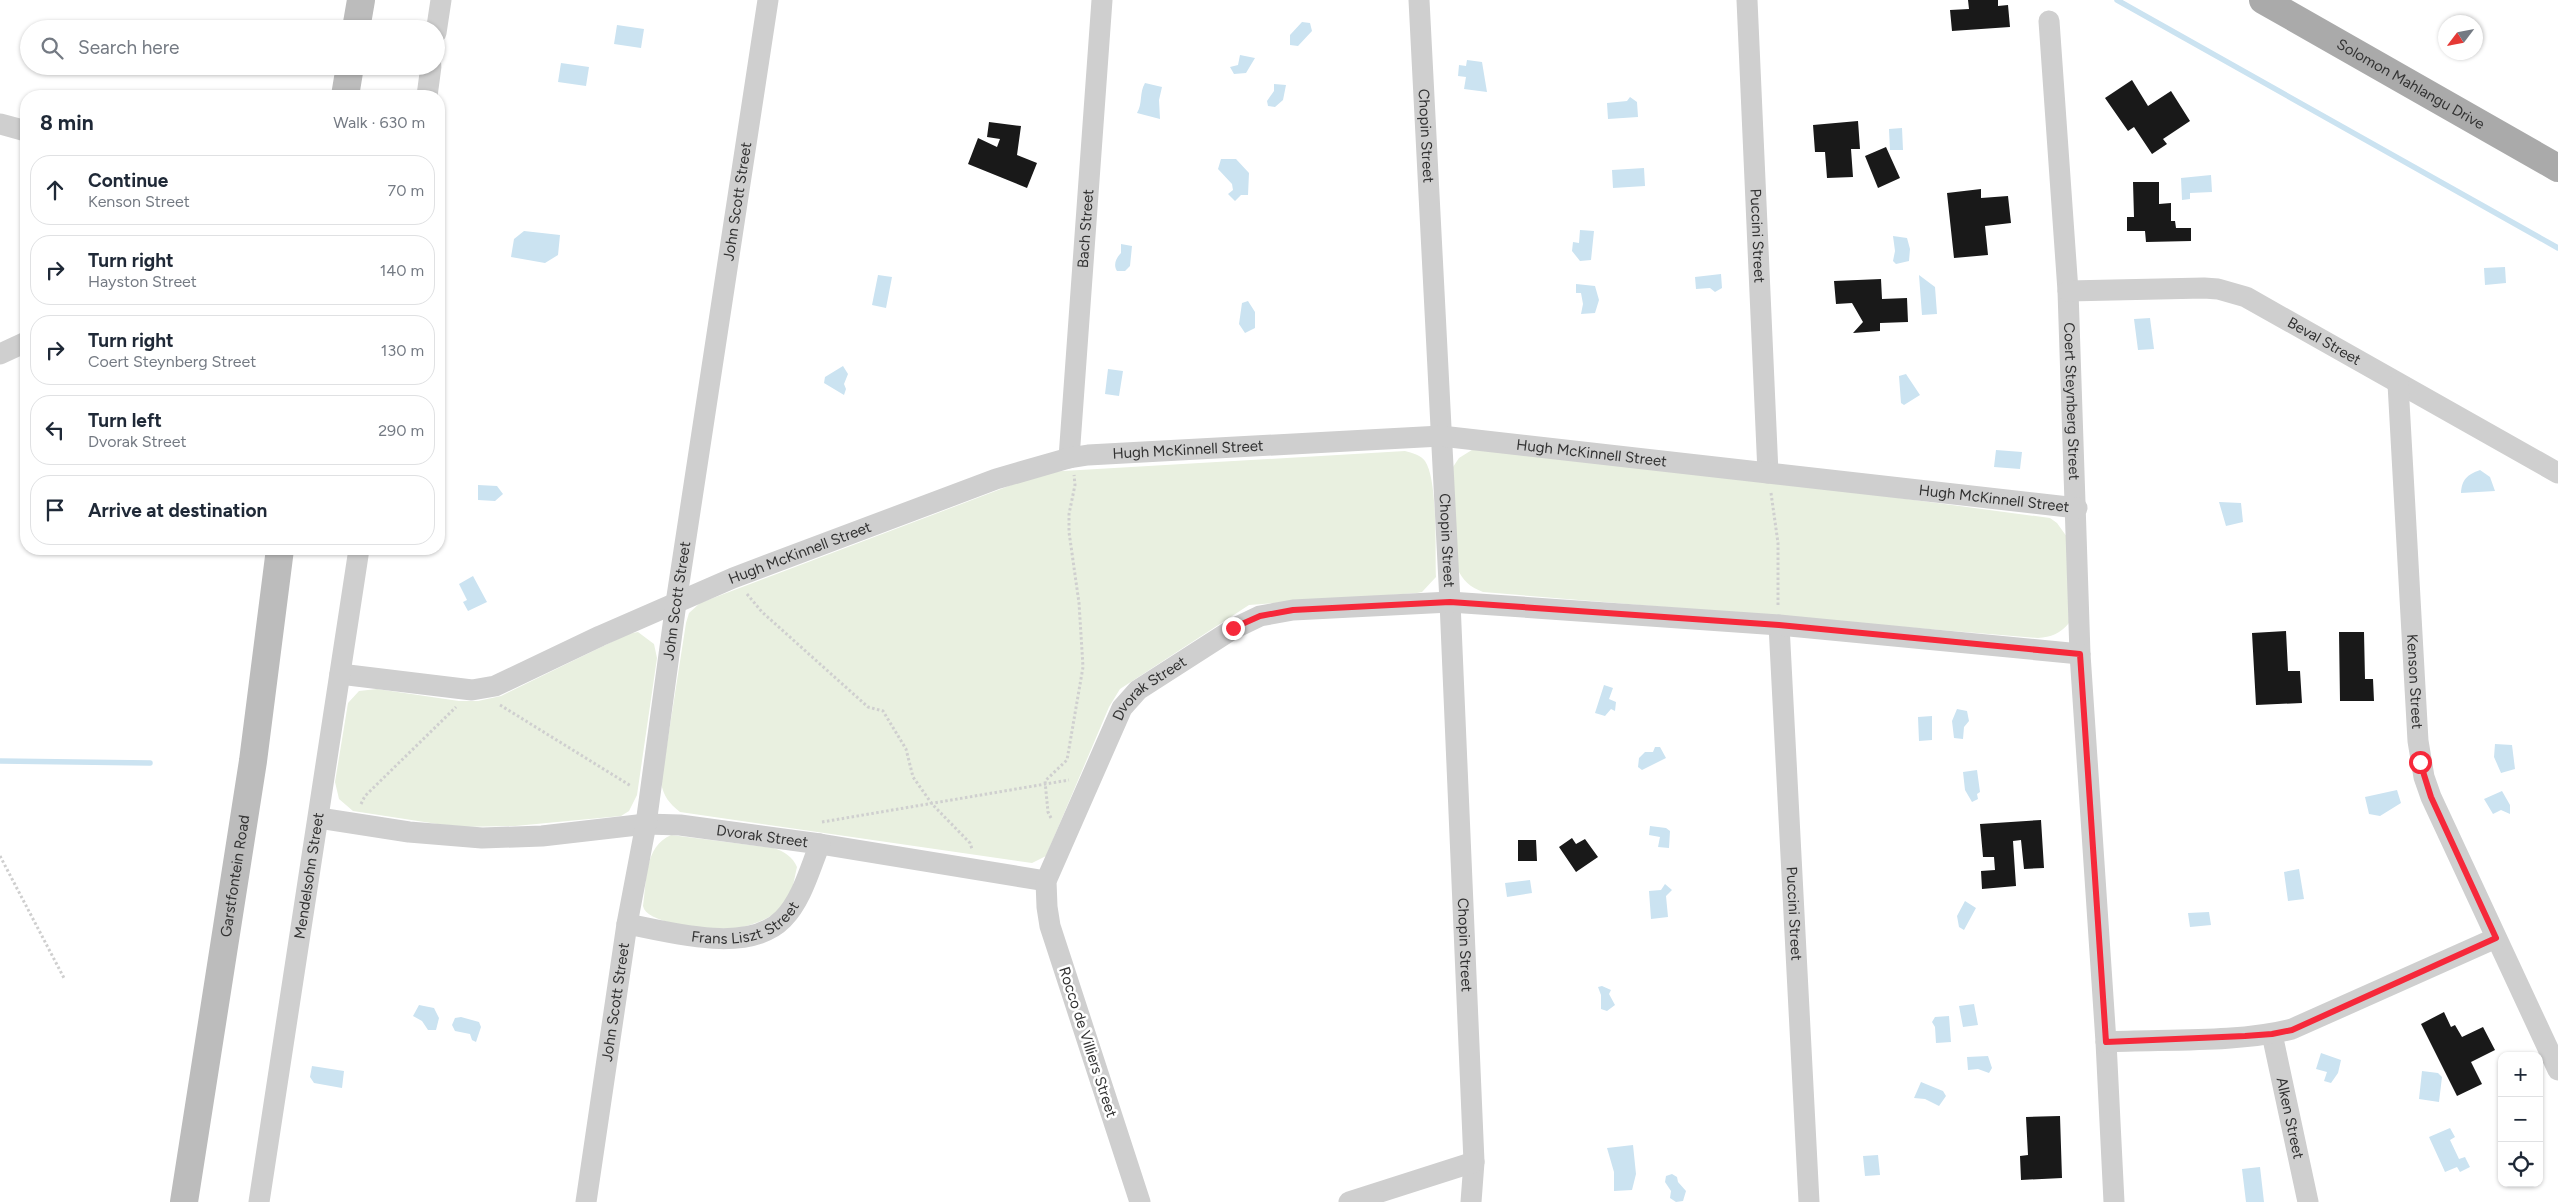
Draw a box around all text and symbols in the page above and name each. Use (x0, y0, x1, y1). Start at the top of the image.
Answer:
north arrow (2438, 15, 2483, 60)
search box (20, 20, 445, 75)
icon: search (38, 34, 66, 62)
street label: Solomon Mahlangu Drive (2334, 35, 2488, 133)
text: Search here (78, 36, 180, 59)
street label: Chopin Street (1415, 88, 1437, 184)
text: 8 min (40, 110, 94, 135)
text: Walk · 630 m (333, 113, 425, 132)
street label: John Scott Street (719, 140, 755, 262)
text: Continue (88, 169, 168, 192)
icon: ahead (41, 176, 69, 204)
text: 70 m (388, 181, 424, 200)
street label: Bach Street (1074, 188, 1097, 269)
street label: Puccini Street (1746, 188, 1769, 284)
text: Kenson Street (88, 192, 190, 211)
text: Turn right (88, 249, 174, 272)
icon: right (41, 256, 69, 284)
text: 140 m (380, 261, 424, 280)
text: Hayston Street (88, 272, 197, 291)
street label: Beval Street (2284, 313, 2364, 369)
street label: Coert Steynberg Street (2060, 322, 2083, 481)
text: Turn right (88, 329, 174, 352)
icon: right (41, 336, 69, 364)
text: 130 m (381, 341, 424, 360)
text: Coert Steynberg Street (88, 352, 256, 371)
text: Turn left (88, 409, 162, 432)
icon: left (41, 416, 69, 444)
text: 290 m (378, 421, 424, 440)
text: Dvorak Street (88, 432, 187, 451)
street label: Hugh McKinnell Street (1515, 436, 1668, 471)
street label: Hugh McKinnell Street (1112, 437, 1264, 463)
street label: Hugh McKinnell Street (1918, 481, 2071, 516)
street label: Chopin Street (1435, 493, 1458, 588)
icon: arrive (41, 496, 69, 524)
text: Arrive at destination (88, 499, 267, 522)
street label: Hugh McKinnell Street (726, 518, 874, 588)
street label: John Scott Street (659, 540, 694, 662)
route end (1222, 617, 1245, 640)
street label: Kenson Street (2403, 633, 2426, 730)
street label: Dvorak Street (1109, 652, 1190, 723)
route start (2409, 751, 2432, 774)
street label: Mendelsohn Street (290, 811, 328, 940)
street label: Garstfontein Road (217, 814, 253, 938)
street label: Dvorak Street (715, 821, 810, 851)
street label: Puccini Street (1783, 866, 1805, 962)
street label: Chopin Street (1454, 897, 1476, 993)
street label: Frans Liszt Street (690, 898, 803, 948)
street label: John Scott Street (598, 941, 633, 1063)
street label: Rocco de Villiers Street (1055, 964, 1121, 1120)
map controls (2498, 1052, 2543, 1187)
button: + (2498, 1052, 2543, 1097)
street label: Alken Street (2273, 1076, 2308, 1161)
button: − (2498, 1097, 2543, 1142)
button: locate (2498, 1142, 2543, 1187)

